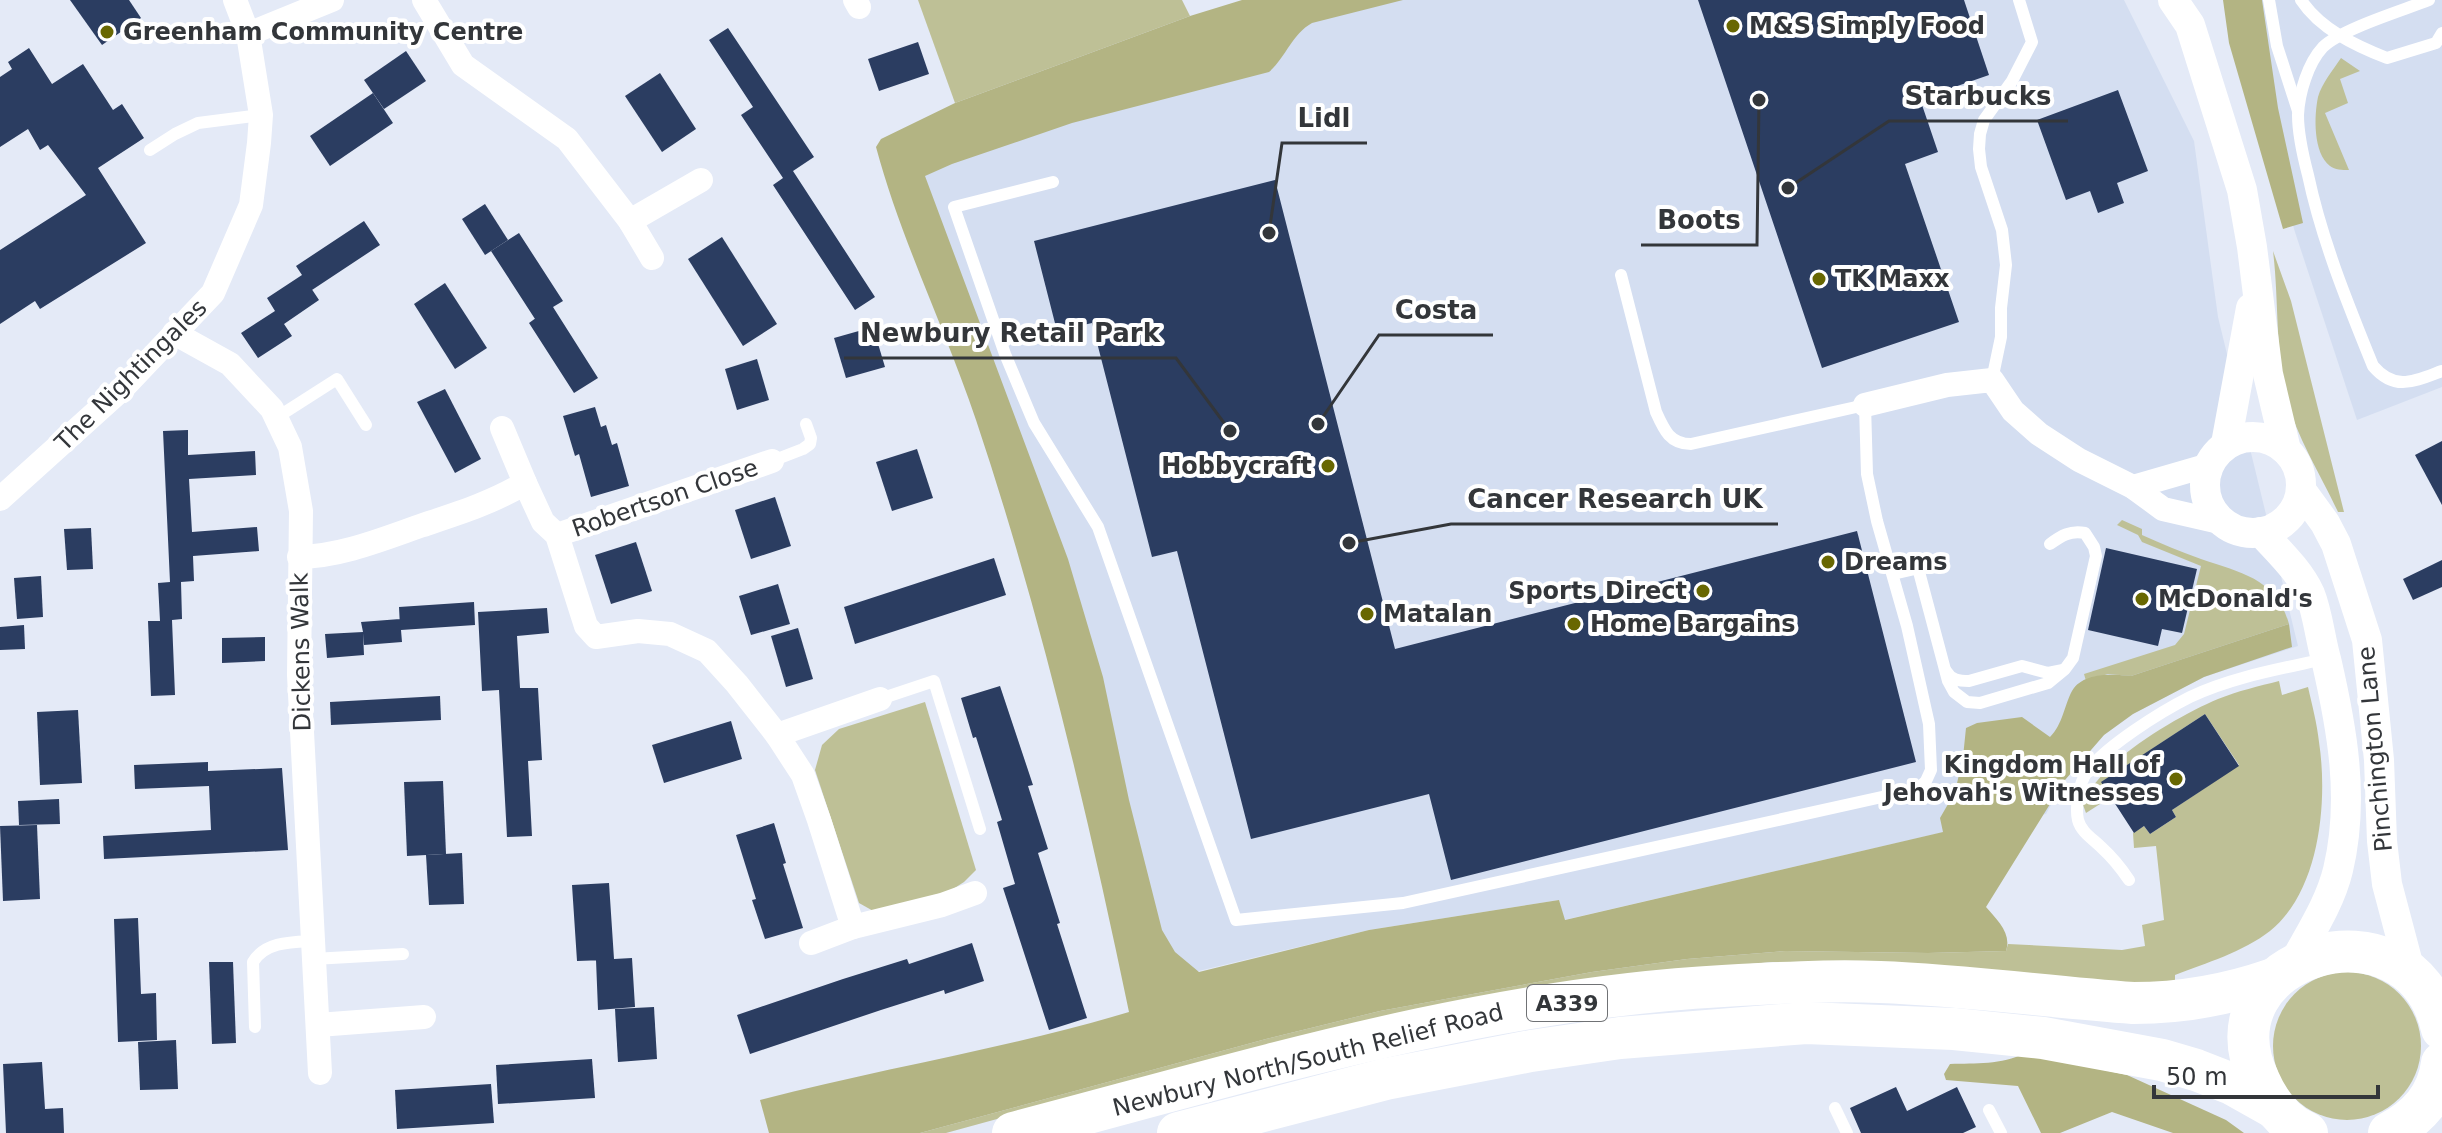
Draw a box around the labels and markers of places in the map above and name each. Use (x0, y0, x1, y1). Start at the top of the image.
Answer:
place label: M&S Simply Food (1749, 12, 1985, 40)
marker: M&S Simply Food (1724, 17, 1742, 35)
place label: Greenham Community Centre (123, 18, 523, 46)
marker: Greenham Community Centre (98, 23, 116, 41)
callout: Starbucks (1889, 71, 2068, 121)
callout: Lidl (1282, 93, 1367, 143)
callout: Boots (1641, 195, 1757, 245)
place label: TK Maxx (1835, 265, 1950, 293)
marker: TK Maxx (1810, 270, 1828, 288)
callout: Costa (1379, 285, 1493, 335)
callout: Newbury Retail Park (844, 308, 1176, 358)
place label: Hobbycraft (1161, 452, 1312, 480)
marker: Hobbycraft (1319, 457, 1337, 475)
callout: Cancer Research UK (1451, 474, 1778, 524)
place label: Dreams (1844, 548, 1948, 576)
marker: Dreams (1819, 553, 1837, 571)
place label: Sports Direct (1508, 577, 1687, 605)
marker: Sports Direct (1694, 582, 1712, 600)
place label: McDonald's (2158, 585, 2313, 613)
marker: McDonald's (2133, 590, 2151, 608)
place label: Matalan (1383, 600, 1492, 628)
marker: Matalan (1358, 605, 1376, 623)
place label: Home Bargains (1590, 610, 1796, 638)
marker: Home Bargains (1565, 615, 1583, 633)
place label: Kingdom Hall of Jehovah's Witnesses (1882, 751, 2161, 807)
marker: Kingdom Hall of Jehovah's Witnesses (2167, 770, 2185, 788)

